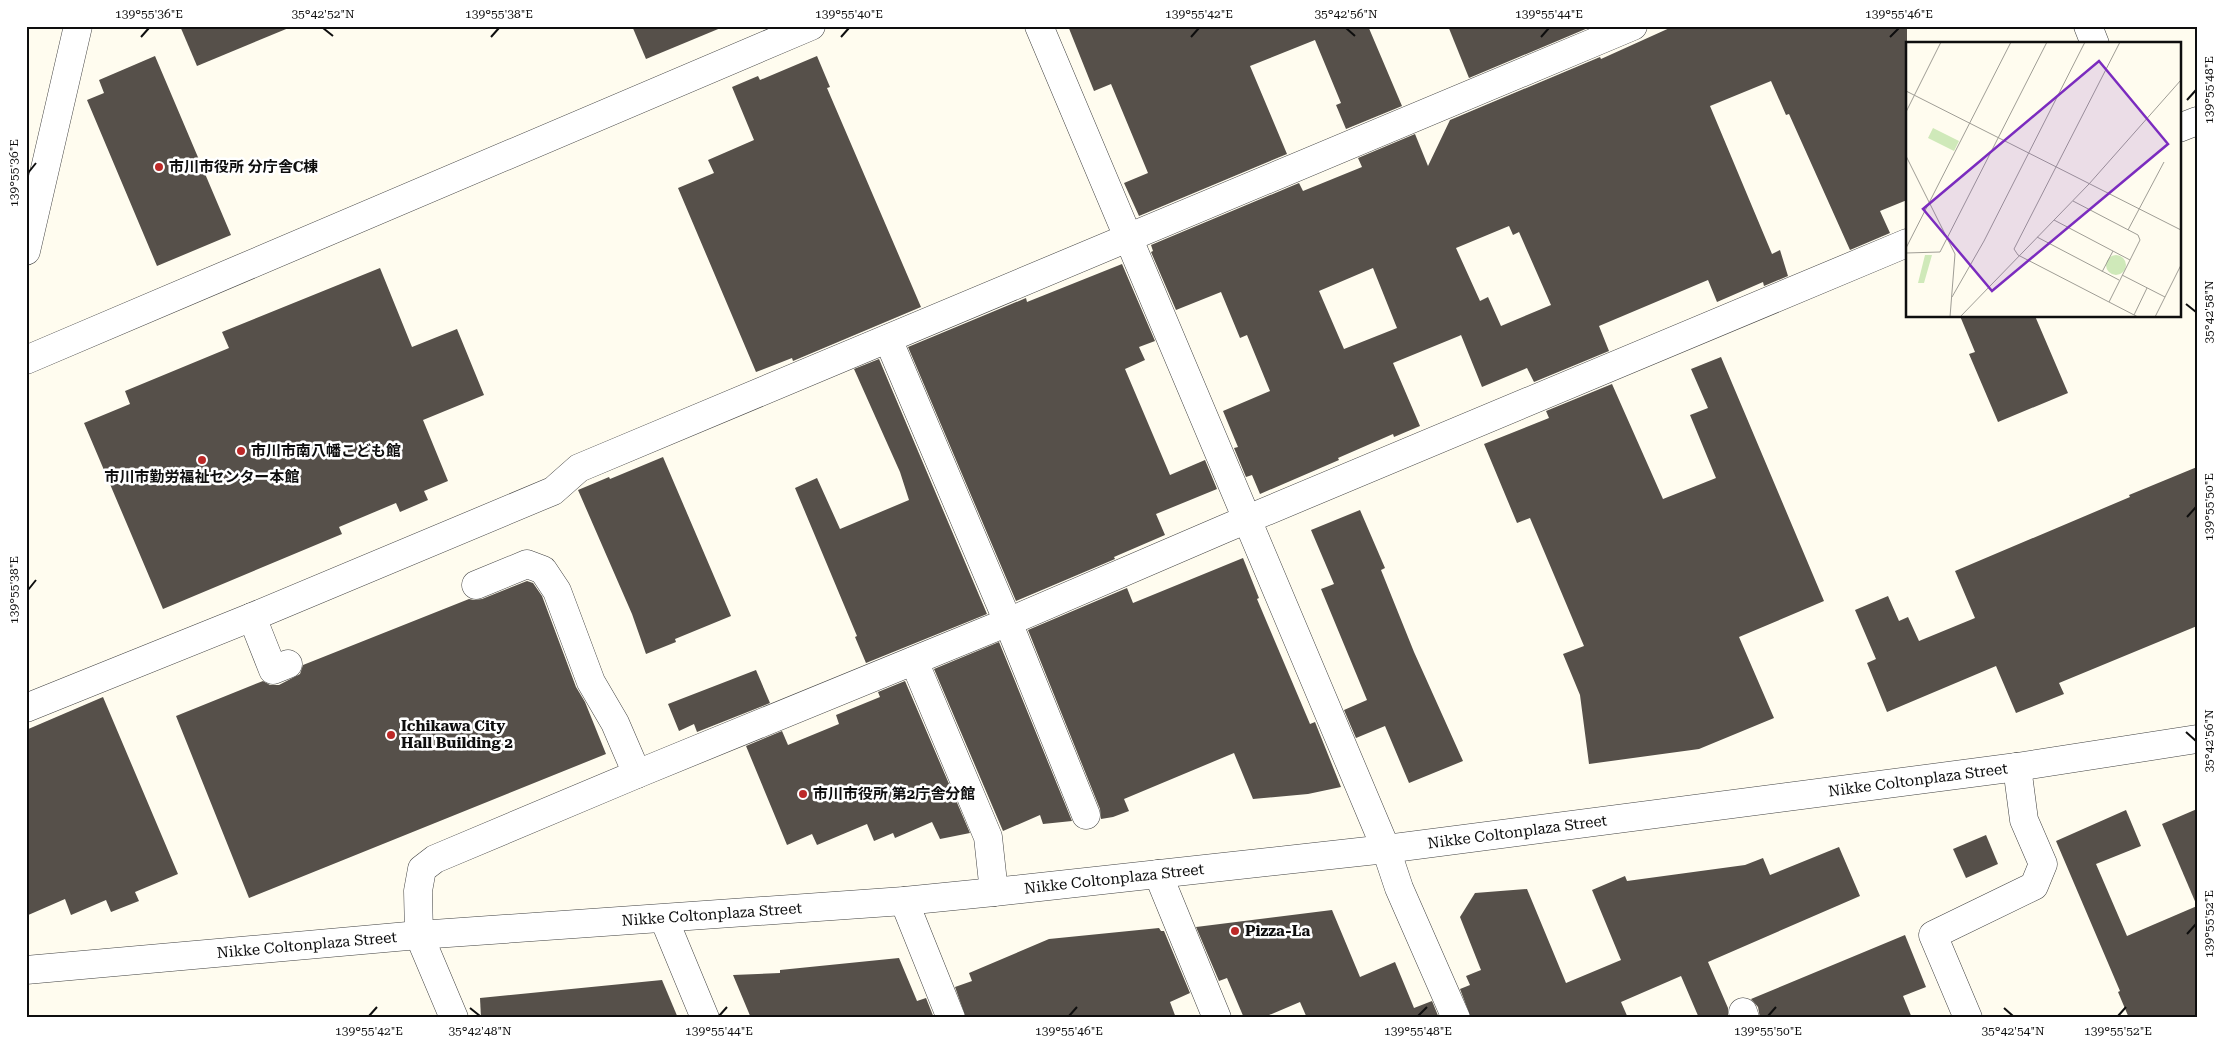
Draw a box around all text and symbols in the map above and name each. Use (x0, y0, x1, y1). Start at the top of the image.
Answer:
text: 139°55'36"E (115, 7, 183, 21)
text: 35°42'52"N (291, 7, 355, 21)
text: 139°55'38"E (465, 7, 533, 21)
text: 139°55'40"E (815, 7, 883, 21)
text: 139°55'42"E (1165, 7, 1233, 21)
text: 35°42'56"N (1314, 7, 1378, 21)
text: 139°55'44"E (1515, 7, 1583, 21)
text: 139°55'46"E (1865, 7, 1933, 21)
inset map (1906, 42, 2180, 318)
text: 139°55'48"E (2202, 56, 2216, 124)
text: 139°55'36"E (7, 139, 21, 207)
place label: 市川市役所 分庁舎C棟 (169, 158, 318, 176)
marker: 市川市役所 分庁舎C棟 (153, 161, 165, 173)
text: 35°42'58"N (2202, 280, 2216, 344)
place label: 市川市南八幡こども館 (251, 442, 401, 460)
marker: 市川市南八幡こども館 (235, 445, 247, 457)
marker: 市川市勤労福祉センター本館 (196, 454, 208, 466)
place label: 市川市勤労福祉センター本館 (104, 468, 300, 486)
text: 139°55'50"E (2202, 473, 2216, 541)
text: 139°55'38"E (7, 556, 21, 624)
text: 35°42'56"N (2202, 709, 2216, 773)
place label: Ichikawa City Hall Building 2 (401, 717, 513, 752)
marker: Ichikawa City Hall Building 2 (385, 729, 397, 741)
street label: Nikke Coltonplaza Street (1827, 759, 2009, 800)
place label: 市川市役所 第2庁舎分館 (813, 785, 975, 803)
marker: 市川市役所 第2庁舎分館 (797, 788, 809, 800)
street label: Nikke Coltonplaza Street (1427, 811, 1609, 853)
street label: Nikke Coltonplaza Street (1023, 860, 1205, 898)
text: 139°55'52"E (2202, 890, 2216, 958)
street label: Nikke Coltonplaza Street (621, 899, 803, 930)
place label: Pizza-La (1245, 922, 1311, 940)
marker: Pizza-La (1229, 925, 1241, 937)
street label: Nikke Coltonplaza Street (216, 928, 398, 962)
text: 139°55'42"E (335, 1024, 403, 1038)
text: 35°42'48"N (448, 1024, 512, 1038)
text: 139°55'44"E (685, 1024, 753, 1038)
text: 139°55'46"E (1035, 1024, 1103, 1038)
text: 139°55'48"E (1384, 1024, 1452, 1038)
text: 139°55'50"E (1734, 1024, 1802, 1038)
text: 35°42'54"N (1981, 1024, 2045, 1038)
text: 139°55'52"E (2084, 1024, 2152, 1038)

